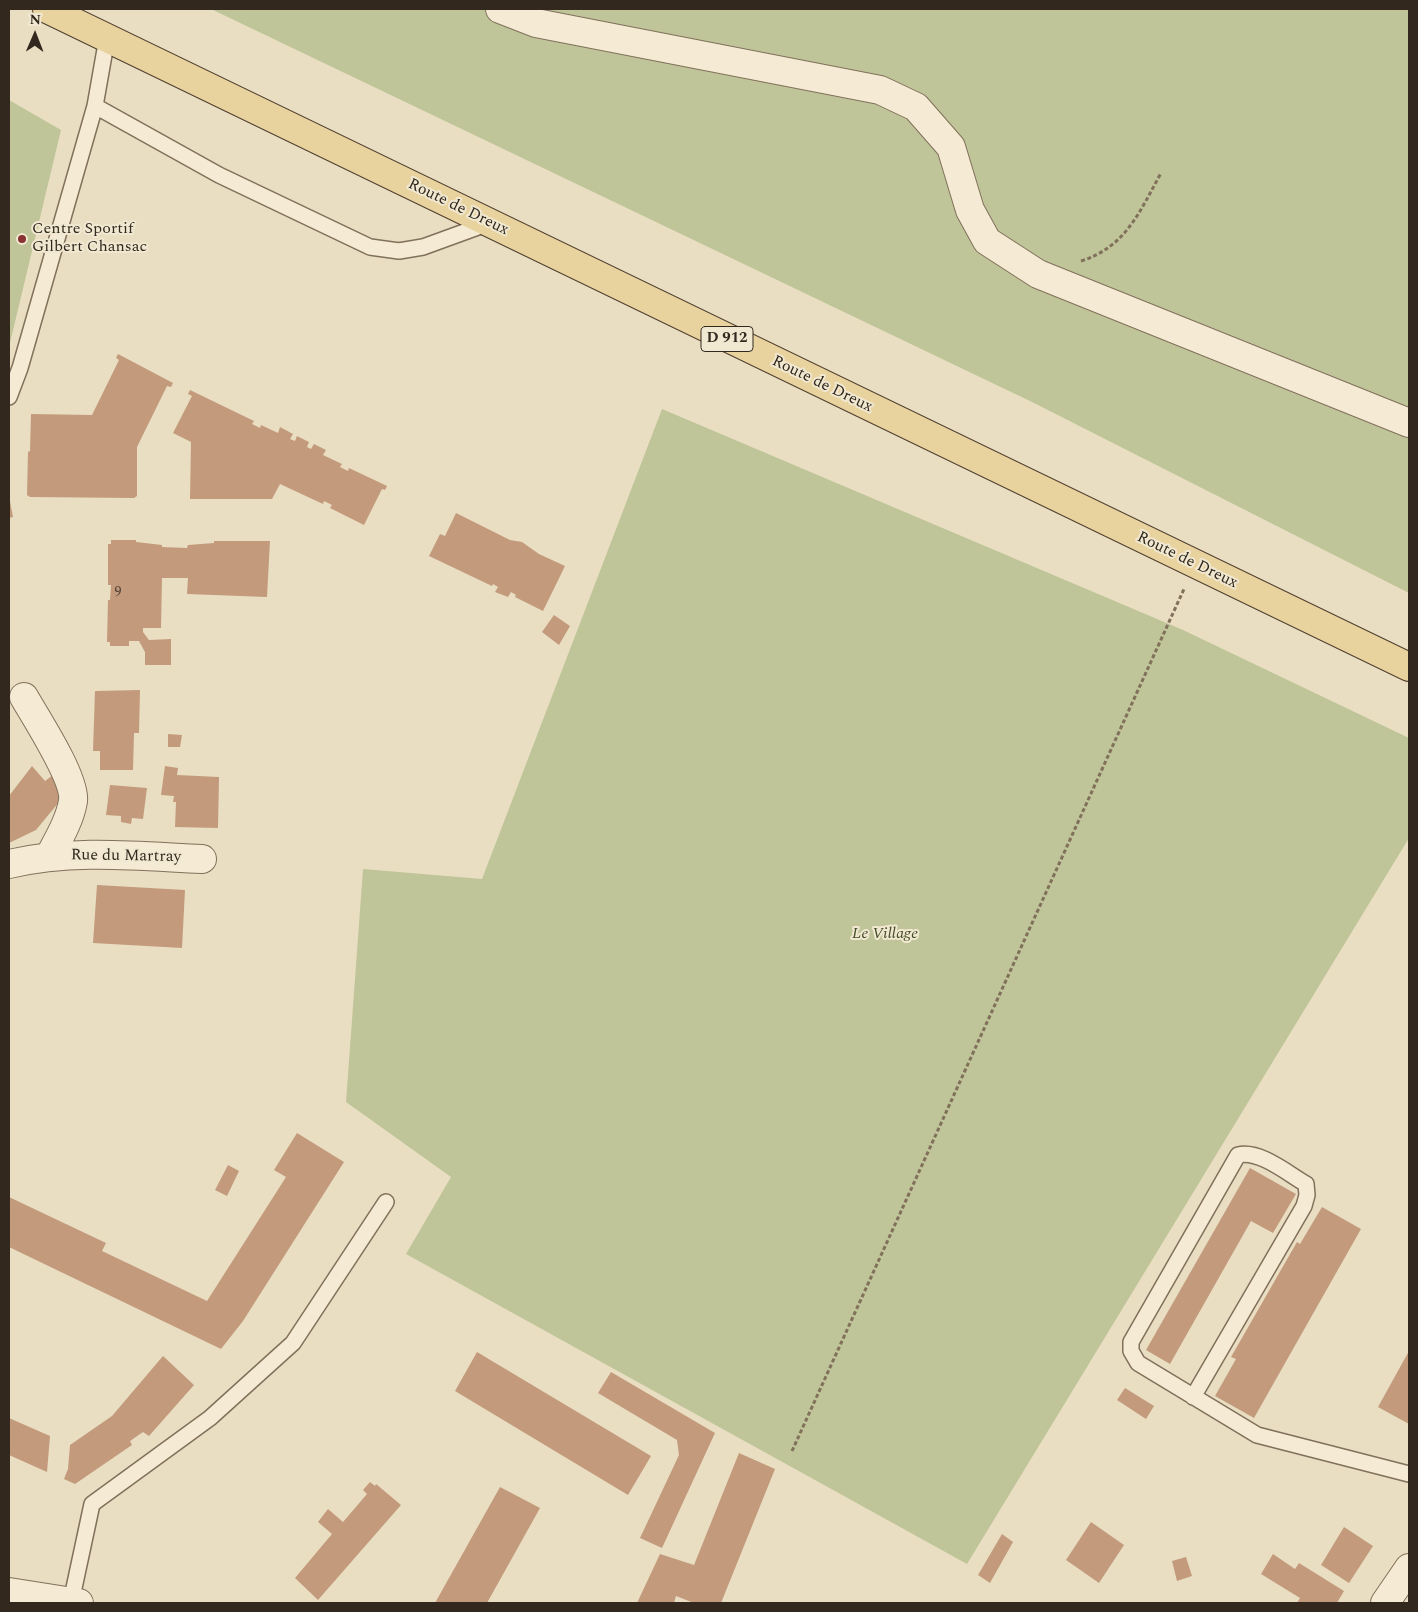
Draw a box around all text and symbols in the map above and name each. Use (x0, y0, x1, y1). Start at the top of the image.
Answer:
text: N (29, 9, 41, 30)
north arrow (10, 10, 60, 60)
street label: Route de Dreux (404, 175, 512, 241)
place label: Centre Sportif Gilbert Chansac (32, 220, 147, 258)
marker: Centre Sportif Gilbert Chansac (16, 233, 28, 245)
road number: D 912 (701, 326, 753, 352)
street label: Route de Dreux (768, 352, 876, 418)
street label: Route de Dreux (1133, 528, 1241, 594)
house number: 9 (115, 585, 121, 601)
street label: Rue du Martray (71, 846, 181, 868)
park label: Le Village (852, 925, 918, 945)

